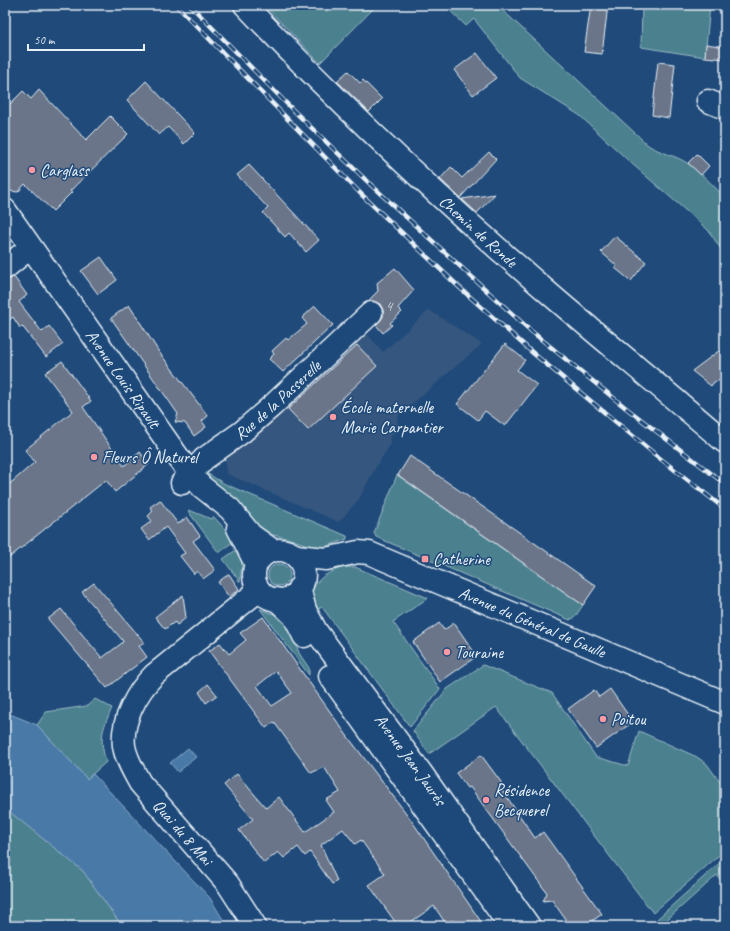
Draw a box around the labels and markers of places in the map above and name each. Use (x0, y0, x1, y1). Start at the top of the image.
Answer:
place label: Carglass (40, 160, 90, 181)
marker: Carglass (27, 165, 37, 175)
place label: École maternelle Marie Carpantier (341, 396, 445, 438)
marker: École maternelle Marie Carpantier (328, 412, 338, 422)
place label: Fleurs Ô Naturel (102, 447, 200, 468)
marker: Fleurs Ô Naturel (89, 452, 99, 462)
place label: Catherine (433, 549, 491, 570)
marker: Catherine (420, 554, 430, 564)
place label: Touraine (455, 642, 504, 663)
marker: Touraine (442, 647, 452, 657)
place label: Poitou (611, 709, 647, 730)
marker: Poitou (598, 714, 608, 724)
place label: Résidence Becquerel (494, 780, 551, 821)
marker: Résidence Becquerel (481, 795, 491, 805)

